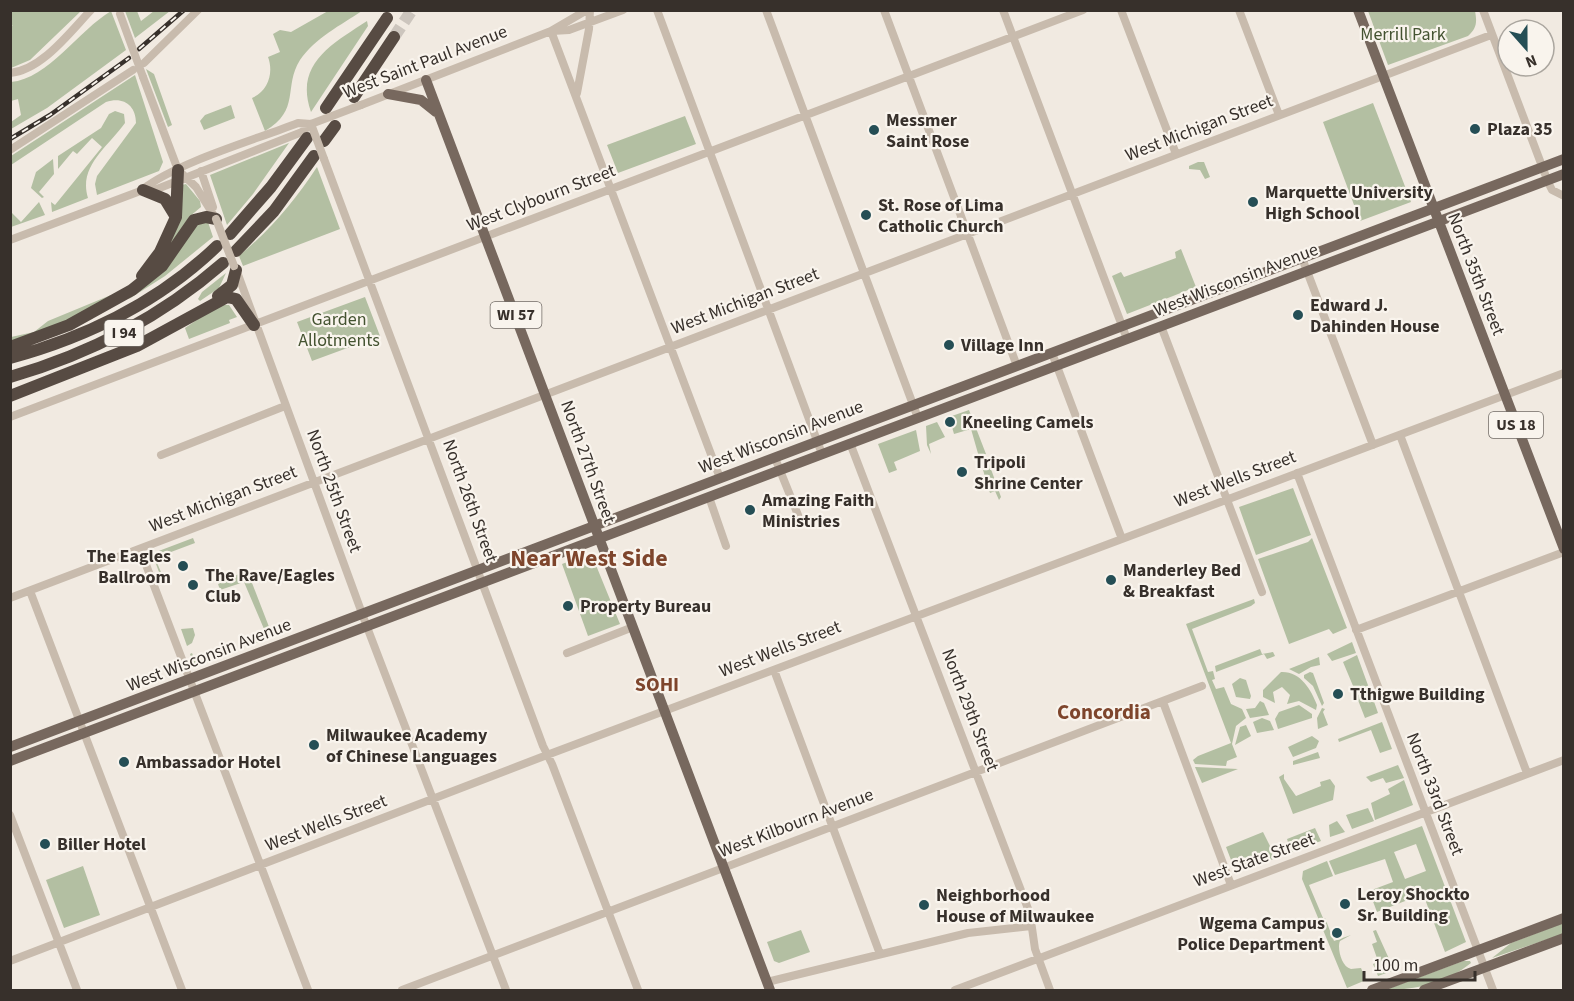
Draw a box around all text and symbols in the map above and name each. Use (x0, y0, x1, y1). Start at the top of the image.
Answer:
north arrow (1496, 18, 1556, 78)
street label: West Saint Paul Avenue (339, 19, 511, 105)
park label: Merrill Park (1360, 22, 1446, 47)
text: N (1522, 49, 1540, 73)
street label: West Michigan Street (1122, 88, 1276, 168)
place label: Messmer Saint Rose (886, 108, 969, 154)
place label: Plaza 35 (1487, 117, 1553, 142)
marker: Plaza 35 (1468, 122, 1482, 136)
marker: Messmer Saint Rose (867, 123, 881, 137)
street label: West Clybourn Street (463, 158, 619, 238)
place label: Marquette University High School (1265, 180, 1434, 226)
place label: St. Rose of Lima Catholic Church (878, 193, 1004, 239)
marker: Marquette University High School (1246, 195, 1260, 209)
marker: St. Rose of Lima Catholic Church (859, 208, 873, 222)
street label: North 35th Street (1441, 209, 1511, 339)
street label: West Wisconsin Avenue (1150, 237, 1322, 323)
street label: West Michigan Street (668, 261, 822, 341)
place label: Edward J. Dahinden House (1310, 293, 1440, 339)
road number: WI 57 (490, 302, 542, 328)
park label: Garden Allotments (298, 307, 380, 353)
marker: Edward J. Dahinden House (1291, 308, 1305, 322)
road number: I 94 (104, 320, 144, 346)
place label: Village Inn (960, 333, 1044, 358)
marker: Village Inn (942, 338, 956, 352)
street label: West Wisconsin Avenue (695, 394, 867, 480)
street label: North 27th Street (554, 397, 622, 527)
place label: Kneeling Camels (962, 410, 1093, 435)
road number: US 18 (1489, 412, 1543, 438)
marker: Kneeling Camels (943, 415, 957, 429)
street label: North 25th Street (300, 426, 368, 556)
street label: North 26th Street (436, 436, 504, 566)
street label: West Wells Street (1171, 444, 1299, 514)
place label: Tripoli Shrine Center (974, 450, 1084, 496)
street label: West Michigan Street (146, 459, 300, 539)
marker: Tripoli Shrine Center (955, 465, 969, 479)
place label: Amazing Faith Ministries (761, 488, 874, 534)
marker: Amazing Faith Ministries (743, 503, 757, 517)
district label: Near West Side (510, 541, 668, 576)
place label: The Eagles Ballroom (86, 544, 171, 590)
place label: Manderley Bed & Breakfast (1123, 558, 1241, 604)
marker: The Eagles Ballroom (176, 559, 190, 573)
place label: The Rave/Eagles Club (205, 563, 335, 609)
marker: Manderley Bed & Breakfast (1104, 573, 1118, 587)
marker: The Rave/Eagles Club (186, 578, 200, 592)
place label: Property Bureau (580, 594, 711, 619)
marker: Property Bureau (561, 599, 575, 613)
street label: West Wisconsin Avenue (123, 612, 295, 698)
street label: West Wells Street (716, 614, 844, 684)
street label: North 29th Street (935, 645, 1005, 775)
district label: SOHI (635, 671, 679, 699)
place label: Tthigwe Building (1350, 682, 1485, 707)
marker: Tthigwe Building (1331, 687, 1345, 701)
district label: Concordia (1057, 697, 1151, 727)
place label: Milwaukee Academy of Chinese Languages (326, 723, 497, 769)
street label: North 33rd Street (1400, 729, 1470, 859)
marker: Milwaukee Academy of Chinese Languages (307, 738, 321, 752)
place label: Ambassador Hotel (135, 750, 281, 775)
marker: Ambassador Hotel (117, 755, 131, 769)
street label: West Kilbourn Avenue (715, 782, 877, 864)
street label: West Wells Street (262, 788, 390, 858)
street label: West State Street (1190, 827, 1318, 893)
place label: Biller Hotel (57, 832, 146, 857)
marker: Biller Hotel (38, 837, 52, 851)
place label: Leroy Shockto Sr. Building (1357, 882, 1470, 928)
place label: Neighborhood House of Milwaukee (936, 883, 1094, 929)
marker: Leroy Shockto Sr. Building (1338, 897, 1352, 911)
marker: Neighborhood House of Milwaukee (917, 898, 931, 912)
place label: Wgema Campus Police Department (1177, 911, 1325, 957)
marker: Wgema Campus Police Department (1330, 926, 1344, 940)
scale bar (1364, 944, 1475, 982)
text: 100 m (1373, 953, 1418, 978)

